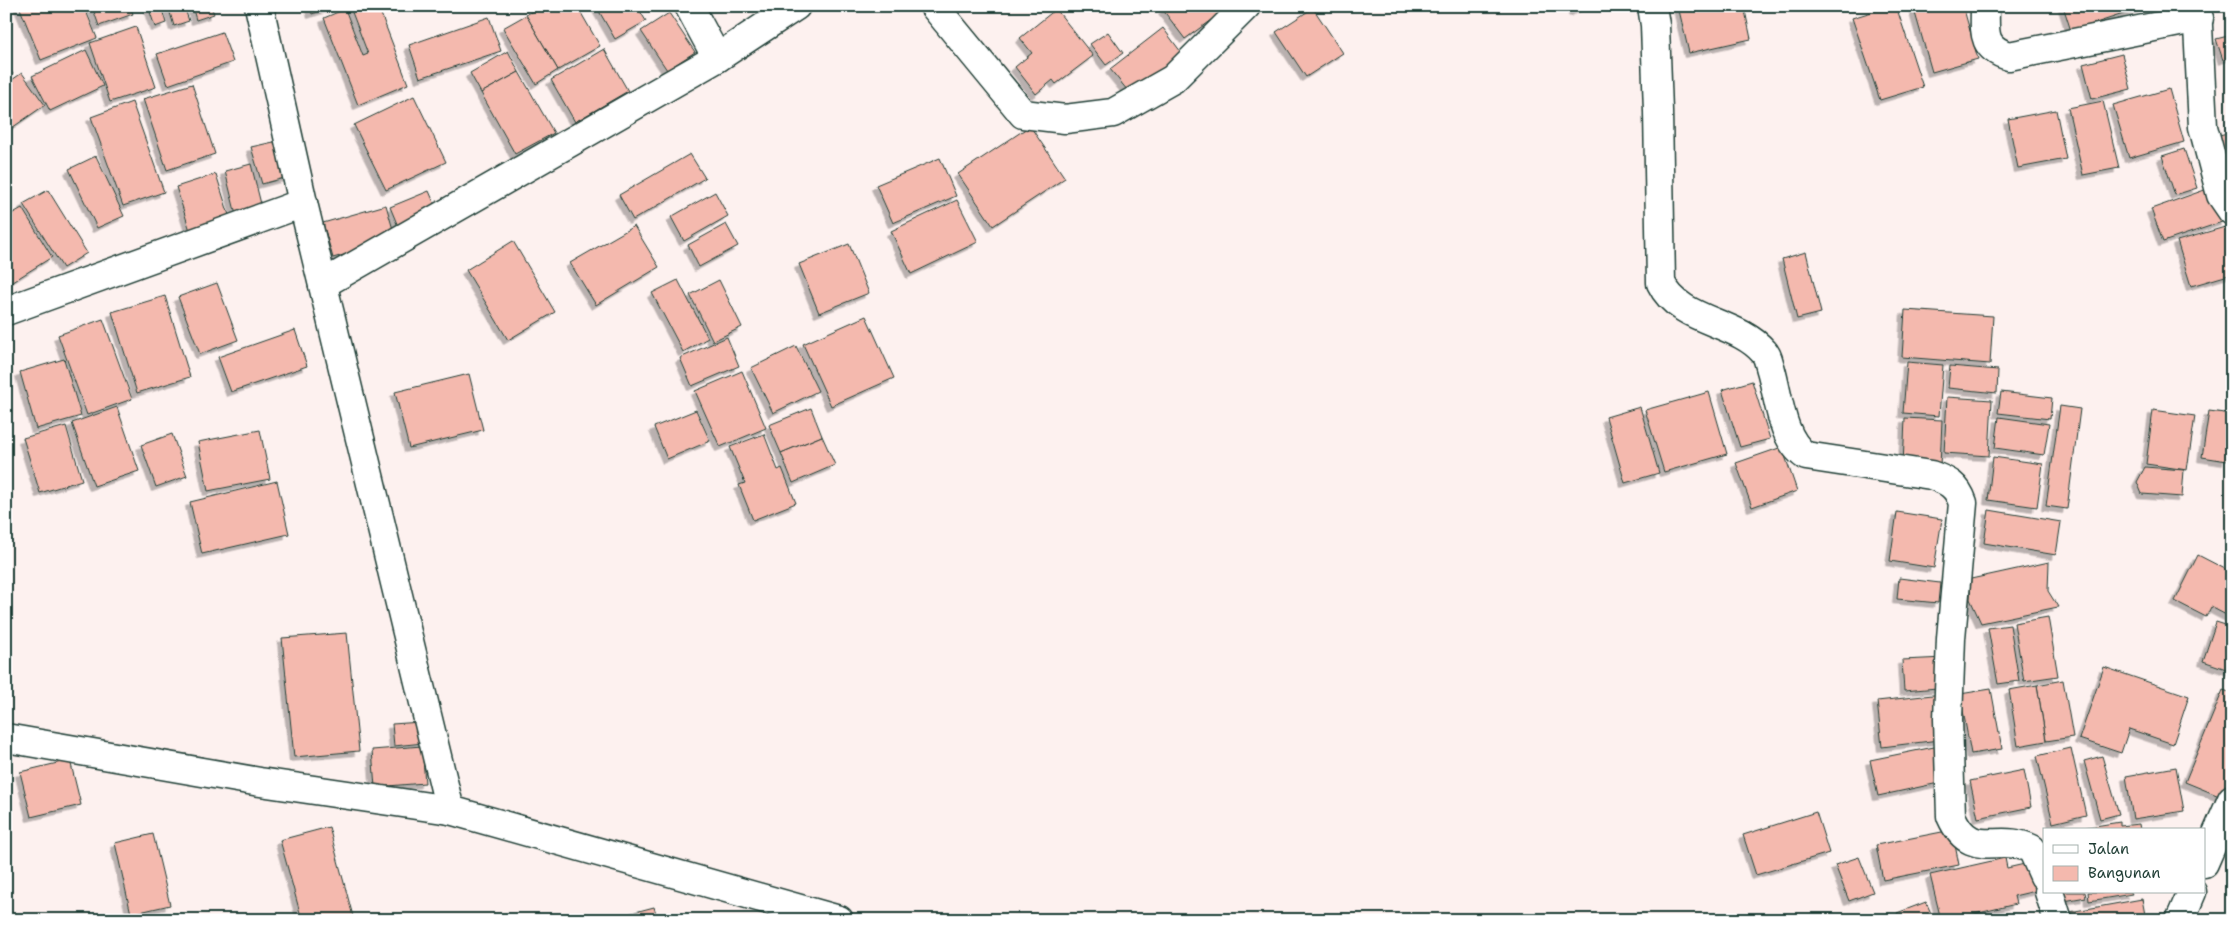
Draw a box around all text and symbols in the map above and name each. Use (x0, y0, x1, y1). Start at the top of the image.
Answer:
legend (2043, 828, 2206, 894)
text: Jalan (2088, 839, 2129, 859)
text: Bangunan (2088, 863, 2160, 883)

